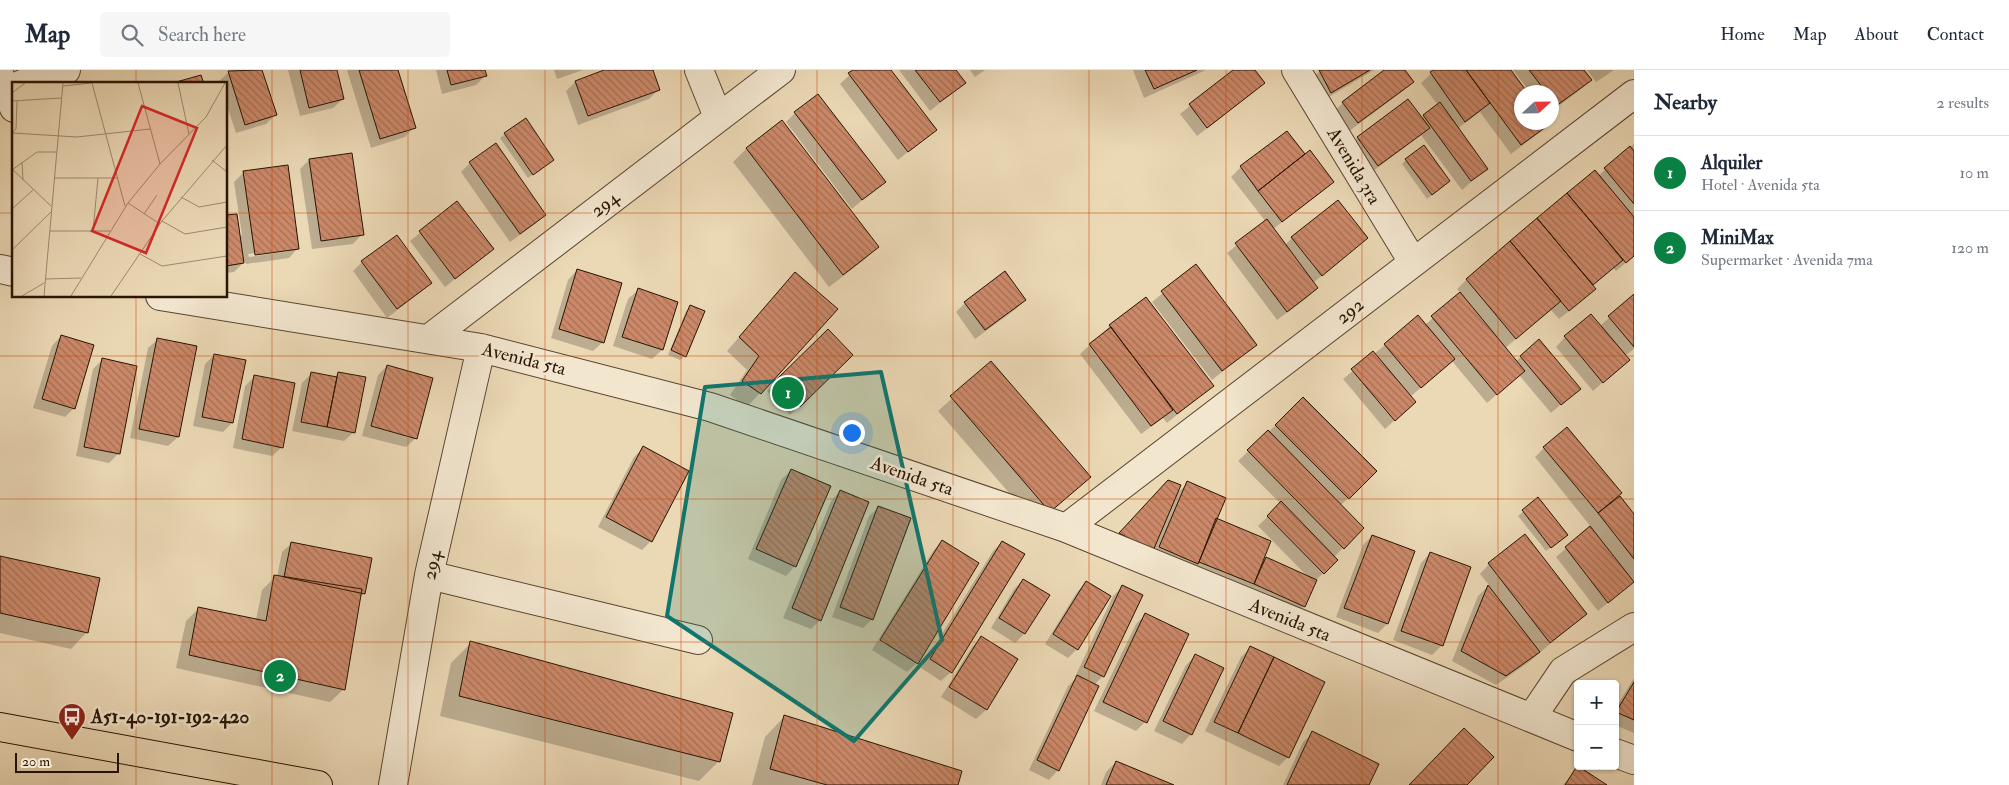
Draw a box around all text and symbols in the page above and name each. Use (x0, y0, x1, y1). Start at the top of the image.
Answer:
search box (100, 12, 450, 57)
text: Map (25, 19, 70, 50)
icon: search (118, 21, 146, 49)
text: Search here (158, 23, 246, 47)
text: Home (1720, 23, 1765, 46)
text: Map (1793, 23, 1827, 46)
text: About (1855, 23, 1899, 46)
text: Contact (1927, 23, 1984, 46)
inset map (12, 82, 228, 298)
north arrow (1514, 85, 1559, 130)
text: Nearby (1654, 89, 1717, 116)
text: 2 results (1936, 93, 1989, 113)
street label: Avenida 3ra (1321, 122, 1386, 209)
text: Alquiler (1701, 151, 1762, 175)
text: 1 (1667, 163, 1673, 183)
text: 10 m (1959, 163, 1989, 183)
text: Hotel · Avenida 5ta (1701, 175, 1820, 195)
street label: 294 (586, 185, 625, 222)
text: MiniMax (1701, 226, 1774, 250)
text: 2 (1666, 238, 1674, 258)
text: 120 m (1951, 238, 1989, 258)
text: Supermarket · Avenida 7ma (1701, 250, 1873, 270)
street label: 292 (1331, 293, 1369, 329)
street label: Avenida 5ta (478, 337, 569, 381)
pin: 1 (772, 374, 804, 412)
your location (839, 420, 865, 446)
street label: Avenida 5ta (867, 450, 957, 501)
street label: 294 (417, 547, 447, 582)
street label: Avenida 5ta (1245, 592, 1334, 647)
pin: 2 (264, 657, 296, 695)
map controls (1574, 680, 1619, 770)
button: + (1574, 680, 1619, 725)
bus stop icon: A51-40-191-192-420 (57, 702, 87, 741)
place label: A51-40-191-192-420 (90, 705, 249, 729)
button: − (1574, 725, 1619, 770)
scale bar (15, 750, 119, 773)
text: 20 m (22, 753, 50, 770)

